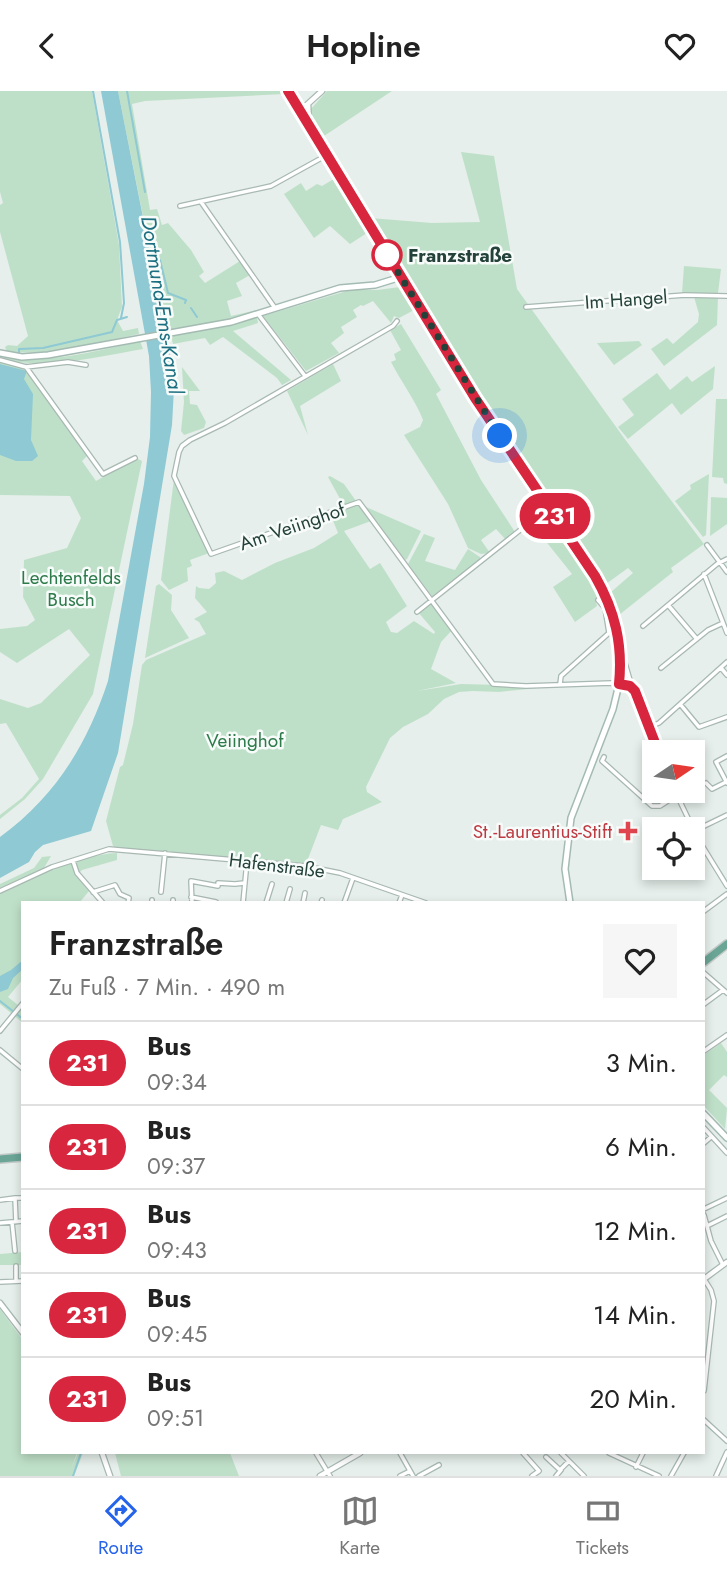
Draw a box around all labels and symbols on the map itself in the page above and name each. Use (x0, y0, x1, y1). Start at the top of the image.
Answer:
water label: Dortmund-Ems-Kanal (133, 214, 191, 397)
marker: Franzstraße (372, 240, 402, 270)
place label: Franzstraße (408, 242, 512, 269)
street label: Im Hangel (584, 283, 668, 316)
your location (482, 418, 517, 453)
line badge: 231 (515, 493, 595, 539)
street label: Am Veiinghof (236, 496, 349, 557)
park label: Lechtenfelds Busch (21, 564, 121, 613)
park label: Veiinghof (206, 727, 284, 754)
north arrow (642, 740, 705, 803)
place label: St.-Laurentius-Stift (473, 818, 612, 845)
marker: St.-Laurentius-Stift (618, 821, 638, 841)
street label: Hafenstraße (227, 846, 327, 885)

